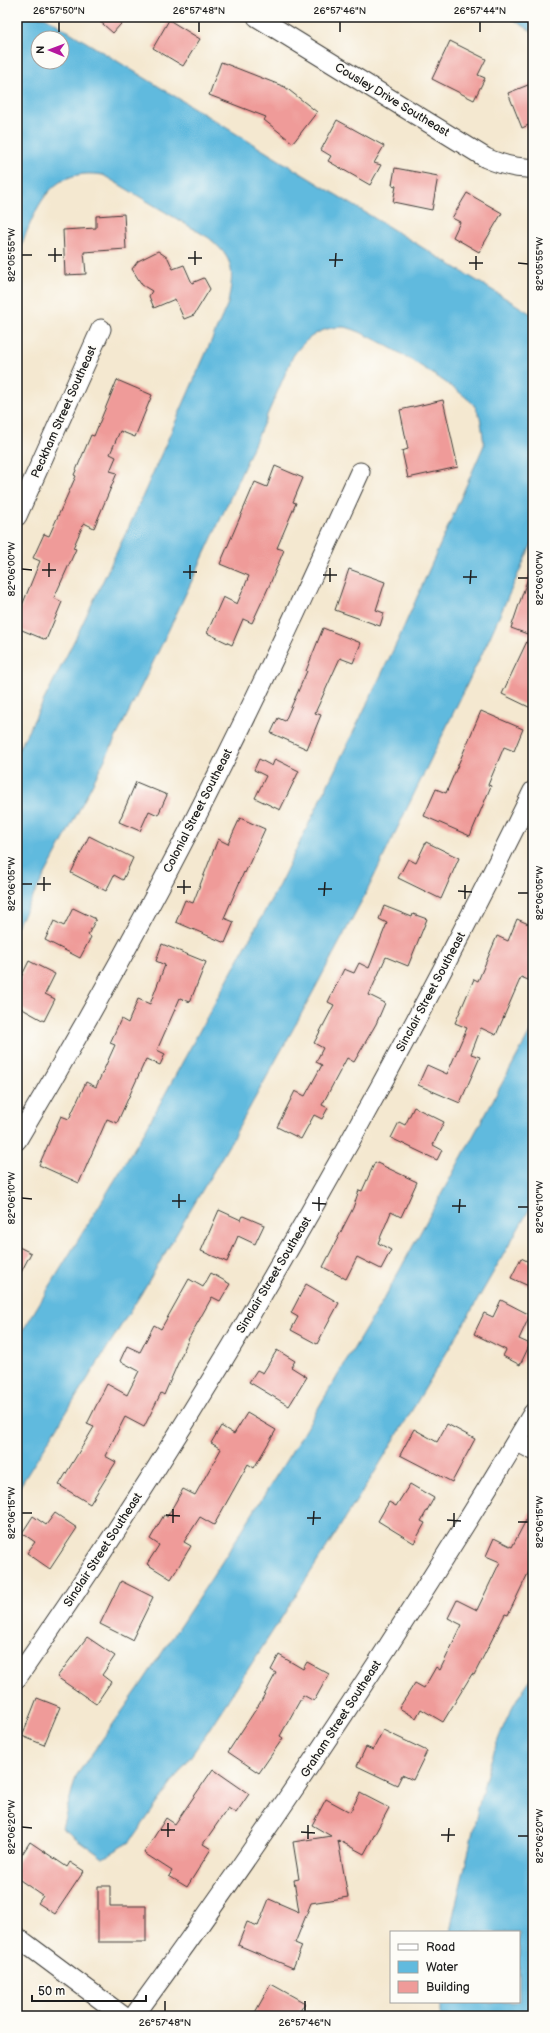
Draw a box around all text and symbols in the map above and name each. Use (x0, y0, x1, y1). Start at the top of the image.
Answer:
text: 26°57'50"N (33, 5, 85, 17)
text: 26°57'48"N (173, 5, 225, 17)
text: 26°57'46"N (314, 5, 366, 17)
text: 26°57'44"N (454, 5, 506, 17)
north arrow (30, 30, 70, 70)
text: N (34, 46, 47, 54)
street label: Cousley Drive Southeast (332, 60, 452, 140)
text: 82°05'55"W (6, 228, 18, 282)
text: 82°05'55"W (534, 237, 546, 291)
street label: Peckham Street Southeast (28, 343, 100, 480)
text: 82°06'00"W (6, 542, 18, 596)
text: 82°06'00"W (534, 551, 546, 605)
street label: Colonial Street Southeast (160, 746, 236, 876)
text: 82°06'05"W (6, 857, 18, 911)
text: 82°06'05"W (534, 866, 546, 920)
street label: Sinclair Street Southeast (393, 929, 469, 1054)
text: 82°06'10"W (6, 1172, 18, 1224)
text: 82°06'10"W (534, 1181, 546, 1233)
street label: Sinclair Street Southeast (233, 1214, 315, 1336)
text: 82°06'15"W (6, 1487, 18, 1539)
street label: Sinclair Street Southeast (60, 1490, 146, 1610)
text: 82°06'15"W (534, 1496, 546, 1548)
street label: Graham Street Southeast (297, 1657, 385, 1780)
text: 82°06'20"W (6, 1800, 18, 1854)
text: 82°06'20"W (534, 1809, 546, 1863)
legend (390, 1931, 520, 2003)
text: Road (426, 1940, 455, 1955)
text: Water (426, 1960, 458, 1975)
scale bar (32, 1977, 146, 2003)
text: Building (426, 1980, 470, 1995)
text: 50 m (38, 1984, 65, 1999)
text: 26°57'48"N (139, 2017, 191, 2029)
text: 26°57'46"N (279, 2017, 331, 2029)

